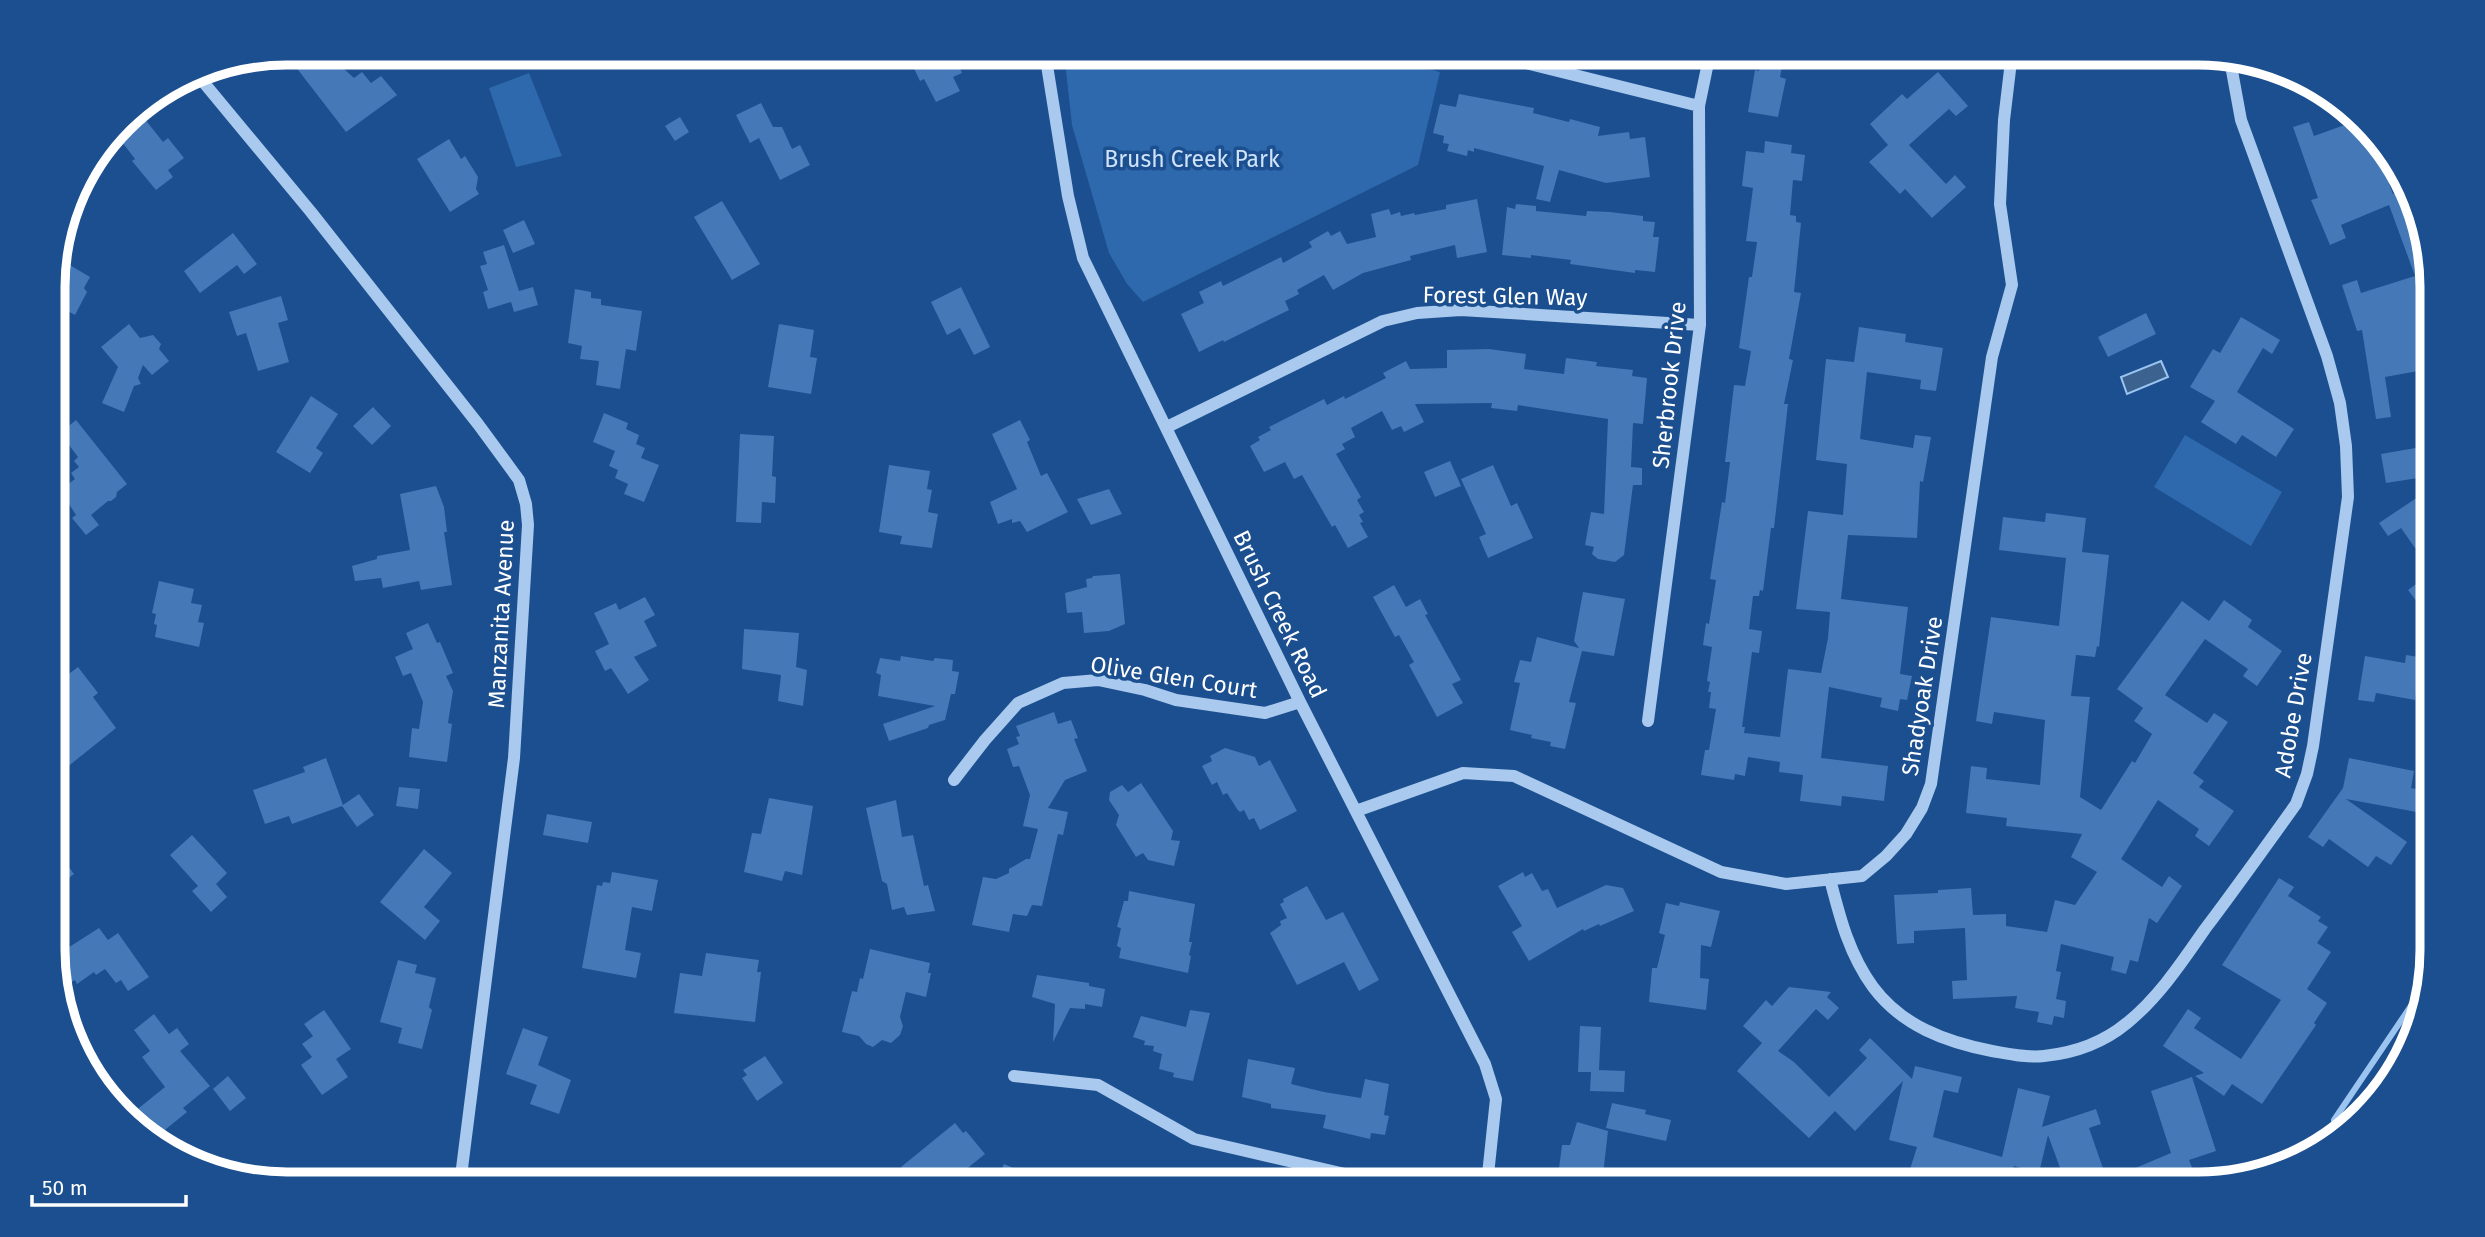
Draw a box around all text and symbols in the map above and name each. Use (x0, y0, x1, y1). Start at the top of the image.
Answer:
park label: Brush Creek Park (1104, 145, 1280, 173)
street label: Forest Glen Way (1422, 281, 1588, 311)
street label: Sherbrook Drive (1646, 300, 1692, 470)
street label: Manzanita Avenue (482, 519, 520, 709)
street label: Brush Creek Road (1227, 526, 1333, 702)
street label: Shadyoak Drive (1896, 614, 1948, 778)
street label: Olive Glen Court (1089, 650, 1260, 704)
street label: Adobe Drive (2268, 650, 2318, 780)
scale bar (32, 1164, 186, 1208)
text: 50 m (42, 1175, 88, 1201)

